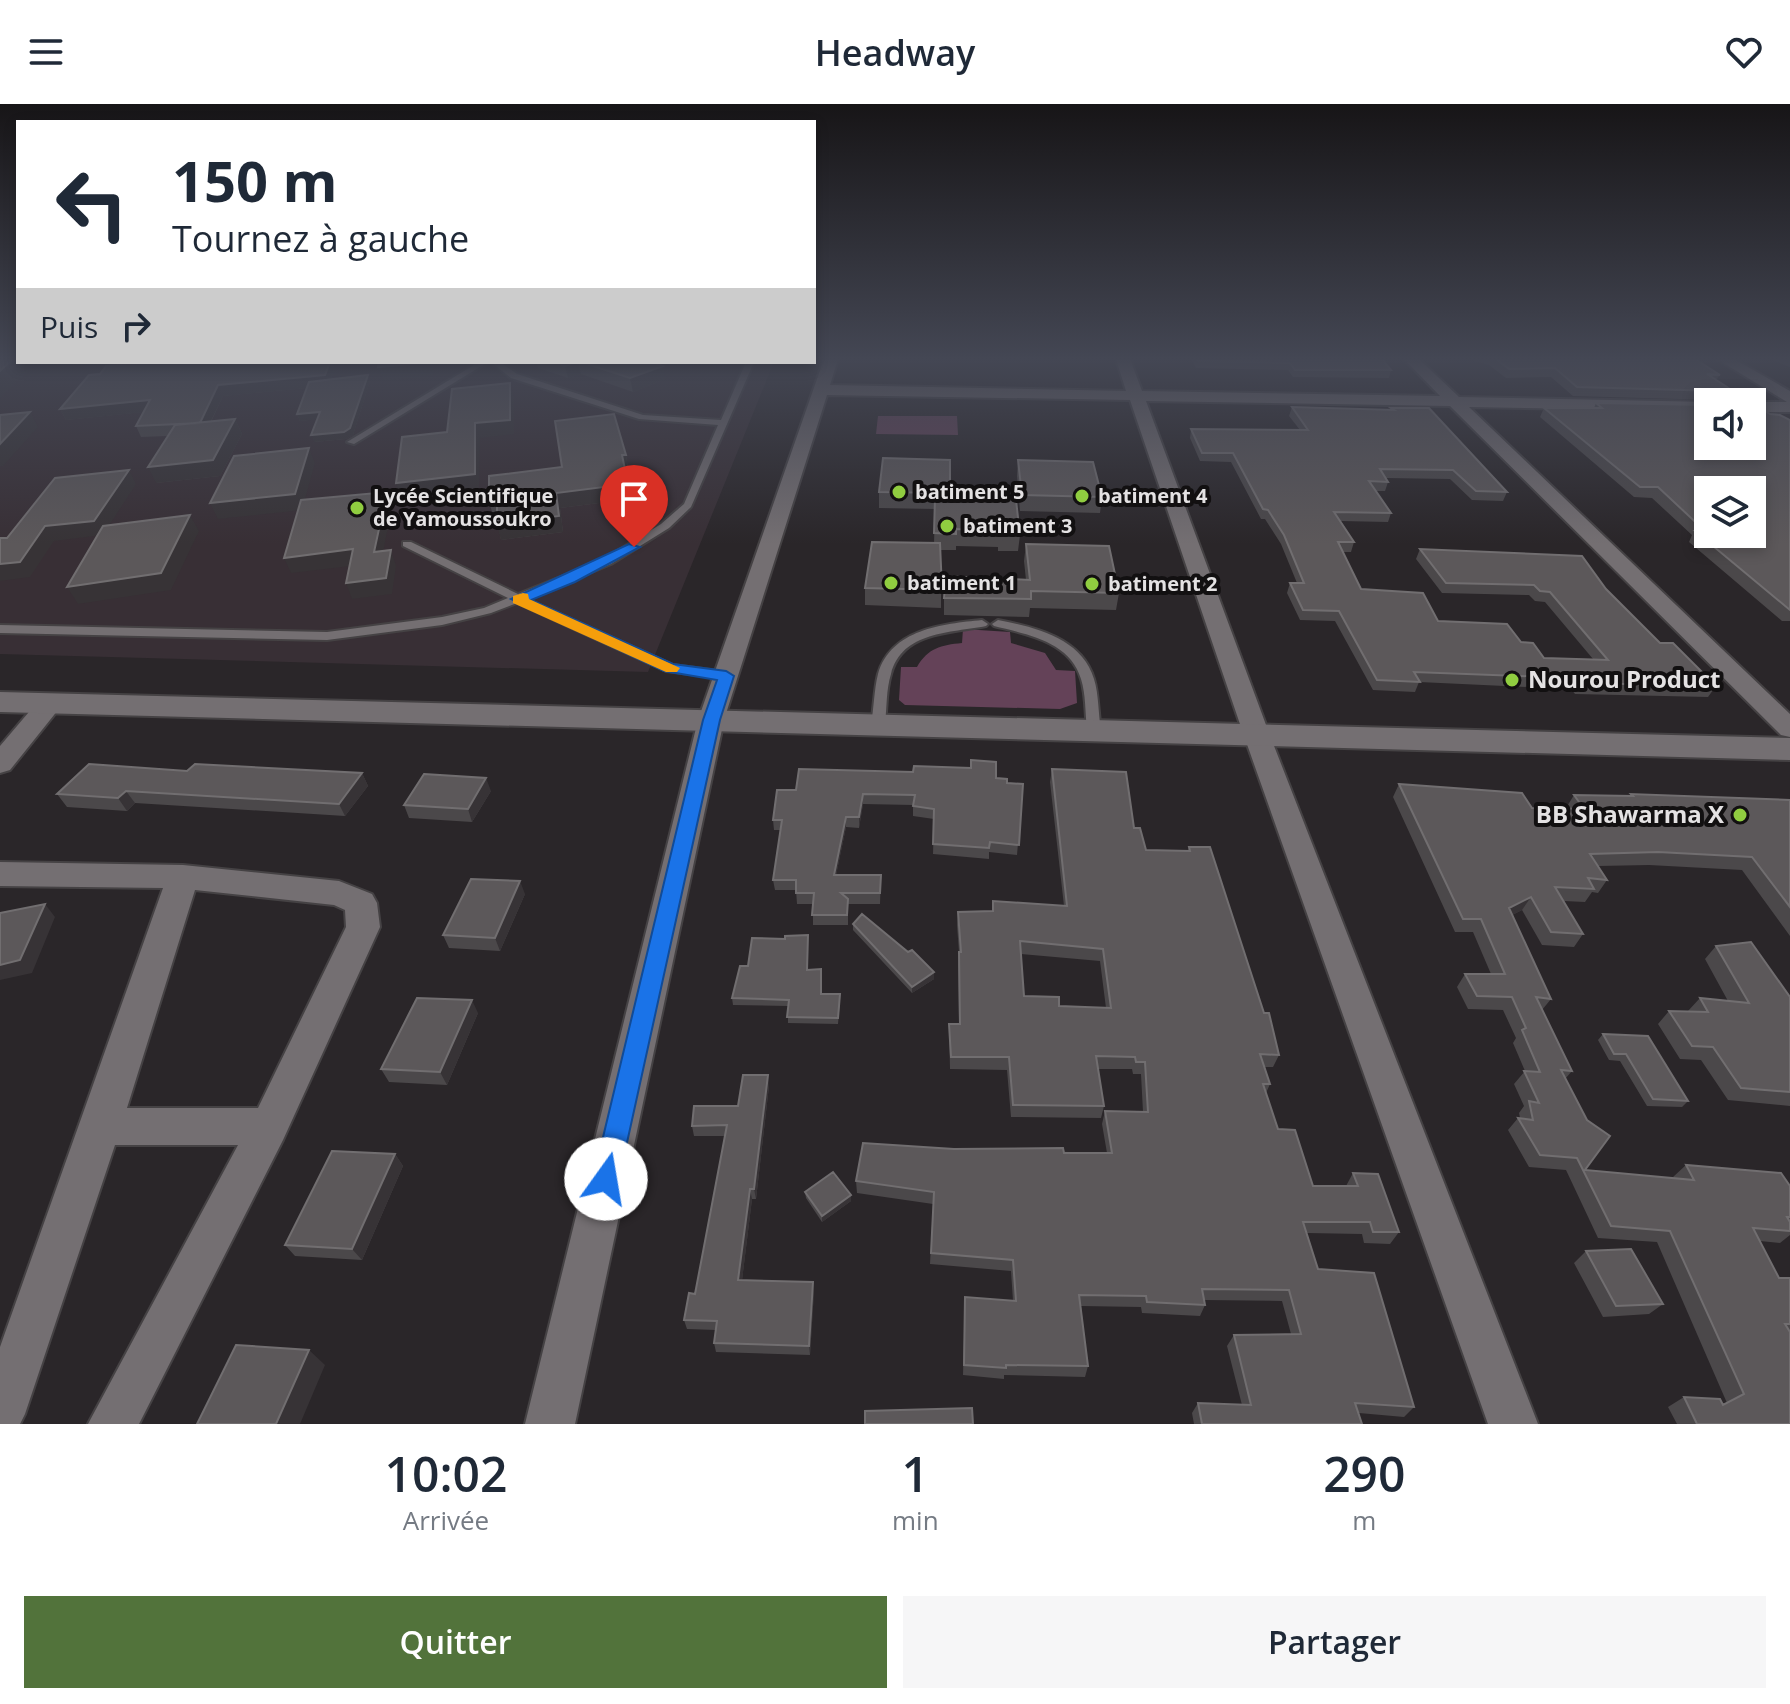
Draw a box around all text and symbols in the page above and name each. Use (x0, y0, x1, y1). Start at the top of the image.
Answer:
text: Headway (815, 28, 975, 77)
icon: menu (24, 30, 68, 74)
icon: heart (1722, 30, 1766, 74)
text: 150 m (172, 142, 338, 218)
icon: left (40, 152, 144, 256)
text: Tournez à gauche (172, 214, 469, 263)
icon: right (114, 304, 158, 348)
text: Puis (40, 306, 98, 347)
map controls (1694, 388, 1766, 548)
button: sound (1694, 388, 1766, 460)
pin (600, 465, 668, 547)
button: layers (1694, 476, 1766, 548)
icon: arrive (612, 477, 656, 521)
place label: batiment 5 (915, 478, 1024, 505)
place label: Lycée Scientifique de Yamoussoukro (373, 482, 553, 532)
place label: batiment 4 (1098, 482, 1208, 509)
marker: batiment 5 (890, 483, 908, 501)
marker: batiment 4 (1073, 487, 1091, 505)
marker: Lycée Scientifique de Yamoussoukro (348, 499, 366, 517)
place label: batiment 3 (963, 512, 1072, 539)
marker: batiment 3 (938, 517, 956, 535)
place label: batiment 1 (907, 569, 1016, 596)
place label: batiment 2 (1108, 570, 1217, 597)
marker: batiment 1 (882, 574, 900, 592)
marker: batiment 2 (1083, 575, 1101, 593)
place label: Nourou Product (1528, 662, 1720, 695)
marker: Nourou Product (1503, 671, 1521, 689)
place label: BB Shawarma X (1536, 797, 1725, 830)
marker: BB Shawarma X (1731, 806, 1749, 824)
position arrow (564, 1137, 648, 1221)
text: 10:02 (385, 1441, 507, 1506)
text: 1 (902, 1441, 929, 1506)
text: 290 (1323, 1441, 1405, 1506)
text: Arrivée (403, 1502, 489, 1538)
text: min (892, 1502, 939, 1538)
text: m (1352, 1502, 1376, 1538)
button: Quitter (24, 1596, 887, 1688)
button: Partager (903, 1596, 1766, 1688)

